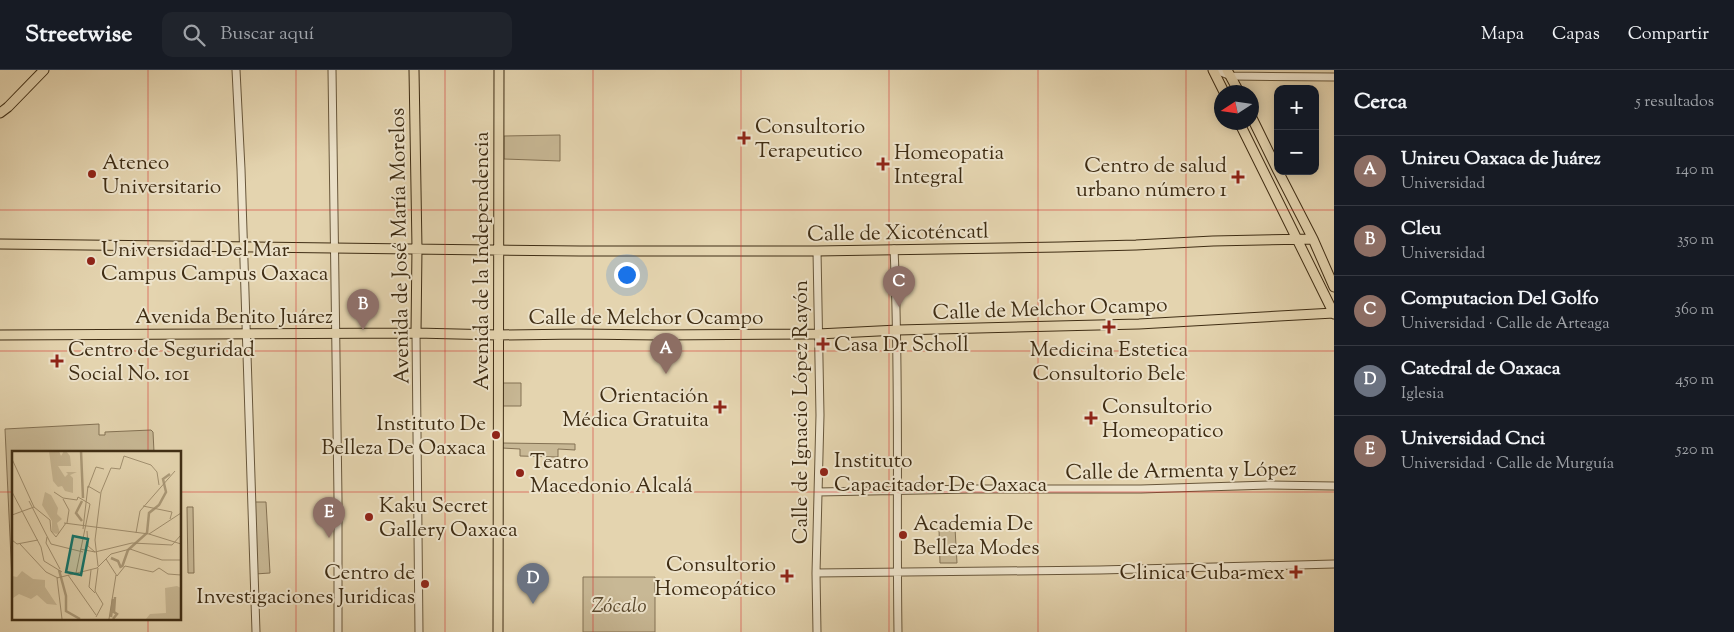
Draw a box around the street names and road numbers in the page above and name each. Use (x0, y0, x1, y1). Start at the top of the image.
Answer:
street label: Avenida de José María Morelos (384, 107, 418, 384)
street label: Avenida de la Independencia (468, 131, 498, 391)
street label: Calle de Xicoténcatl (807, 217, 989, 251)
street label: Calle de Ignacio López Rayón (787, 280, 817, 544)
street label: Calle de Melchor Ocampo (932, 291, 1168, 329)
street label: Avenida Benito Juárez (135, 303, 333, 333)
street label: Calle de Melchor Ocampo (528, 304, 764, 334)
street label: Calle de Armenta y López (1065, 455, 1297, 489)

